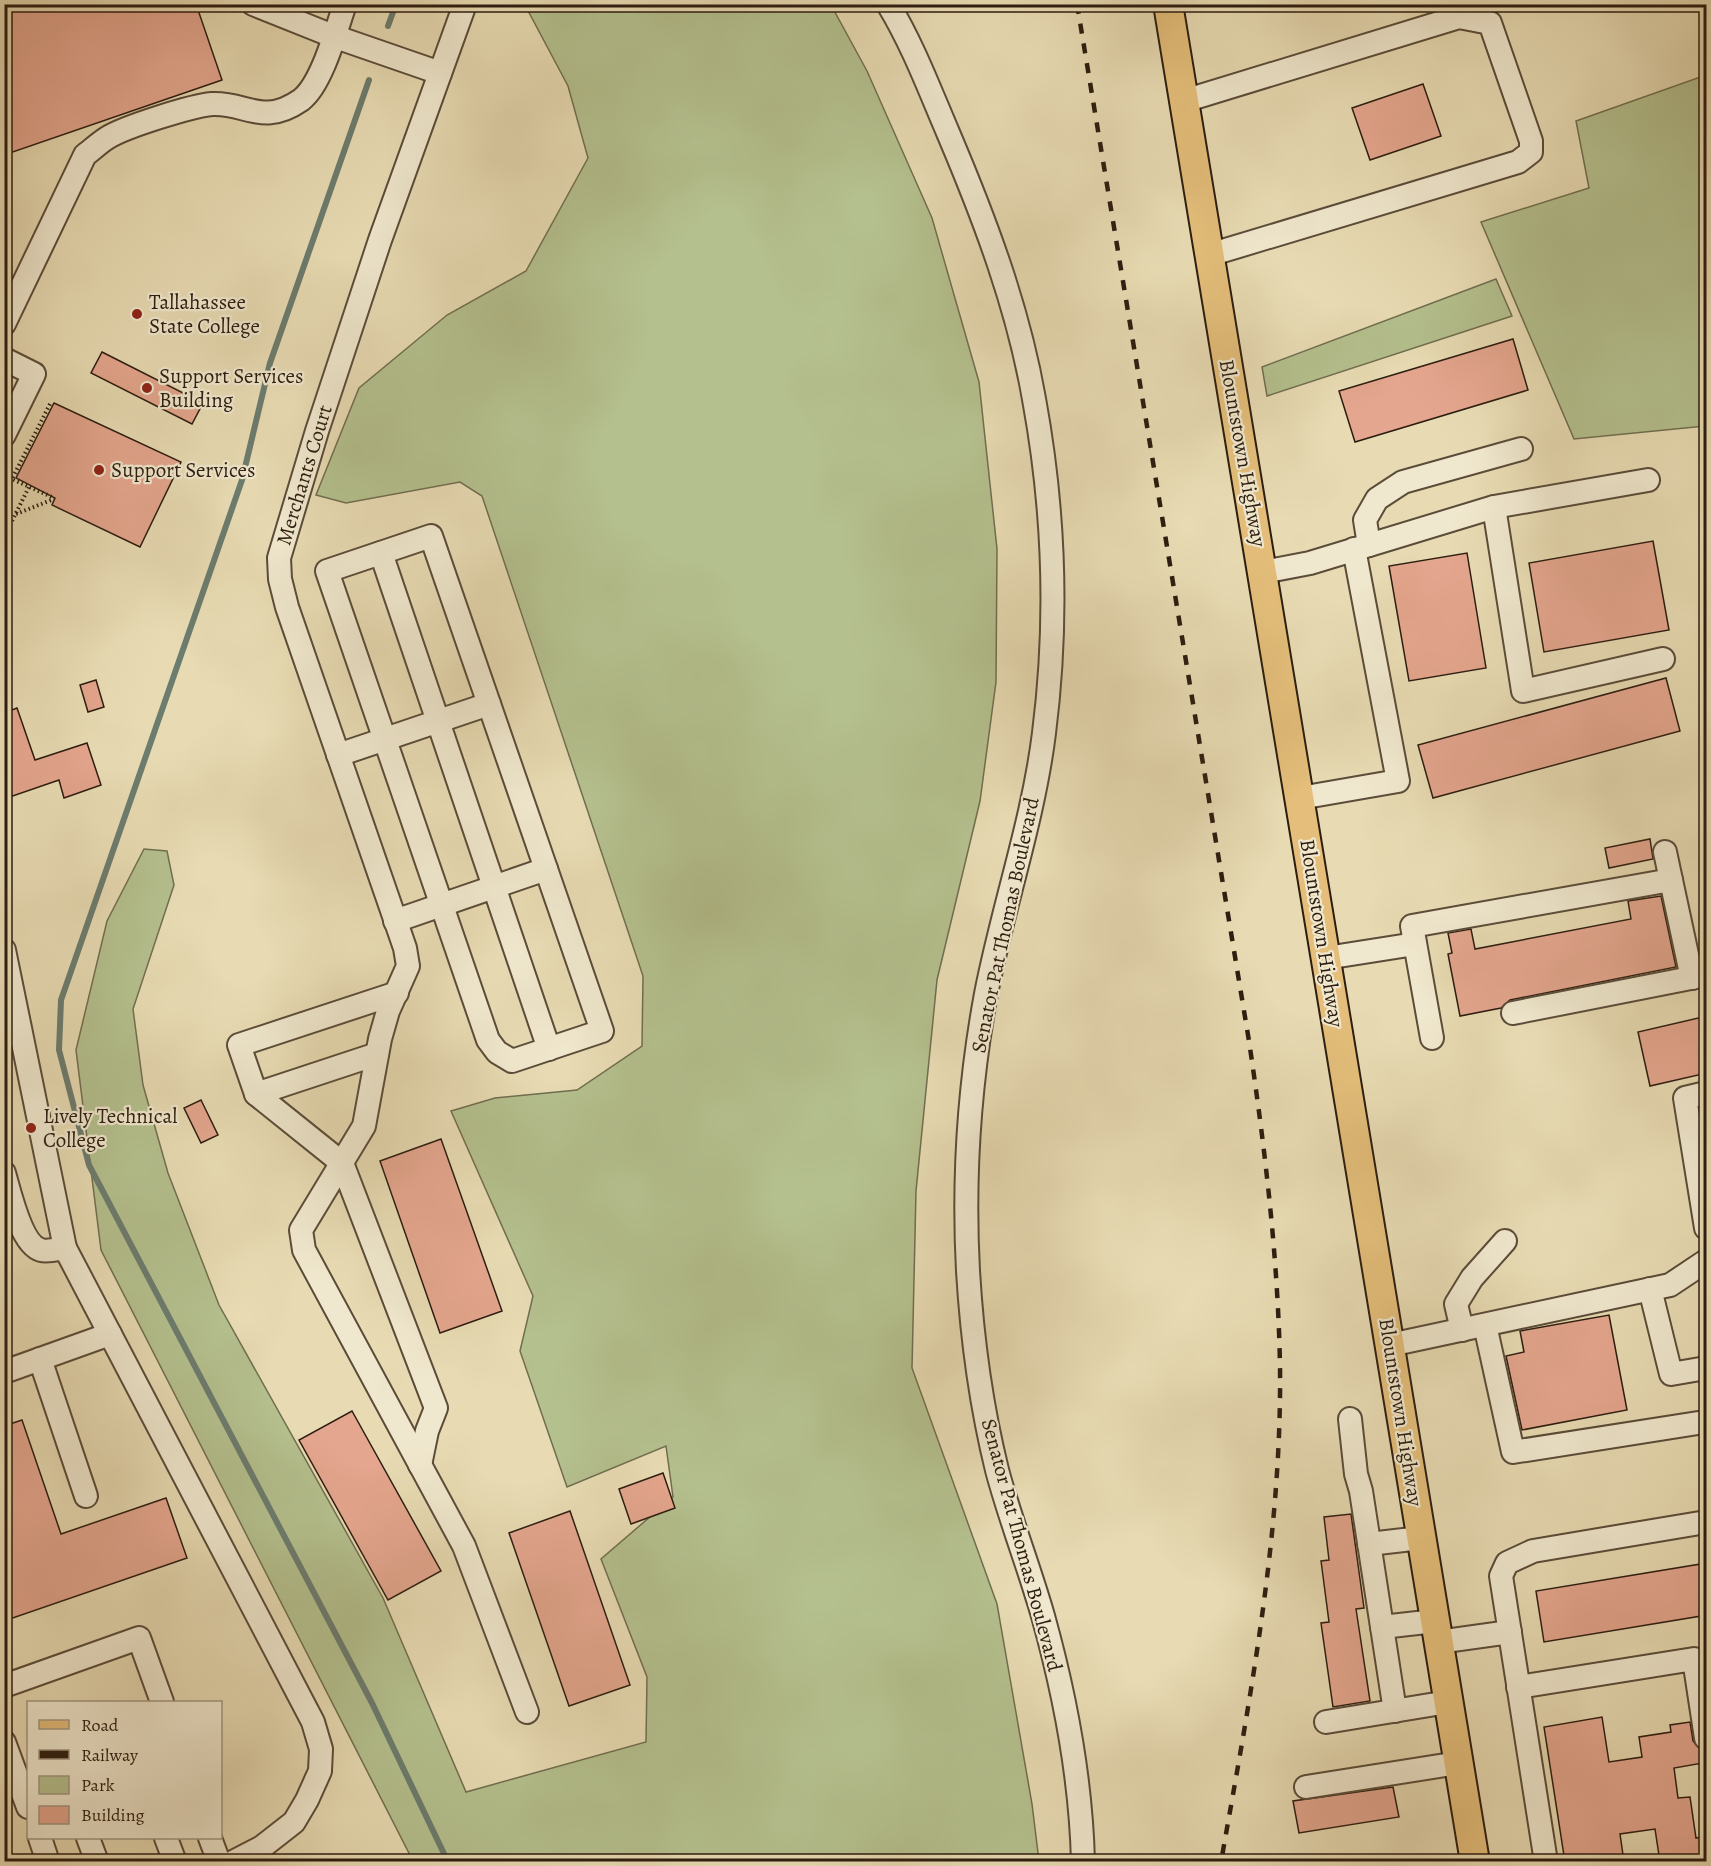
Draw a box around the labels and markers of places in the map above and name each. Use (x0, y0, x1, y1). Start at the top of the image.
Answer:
place label: Tallahassee State College (149, 288, 260, 340)
marker: Tallahassee State College (130, 307, 144, 321)
place label: Support Services Building (159, 362, 303, 414)
marker: Support Services Building (140, 381, 154, 395)
place label: Support Services (111, 456, 255, 484)
marker: Support Services (92, 463, 106, 477)
place label: Lively Technical College (43, 1102, 177, 1154)
marker: Lively Technical College (24, 1121, 38, 1135)

